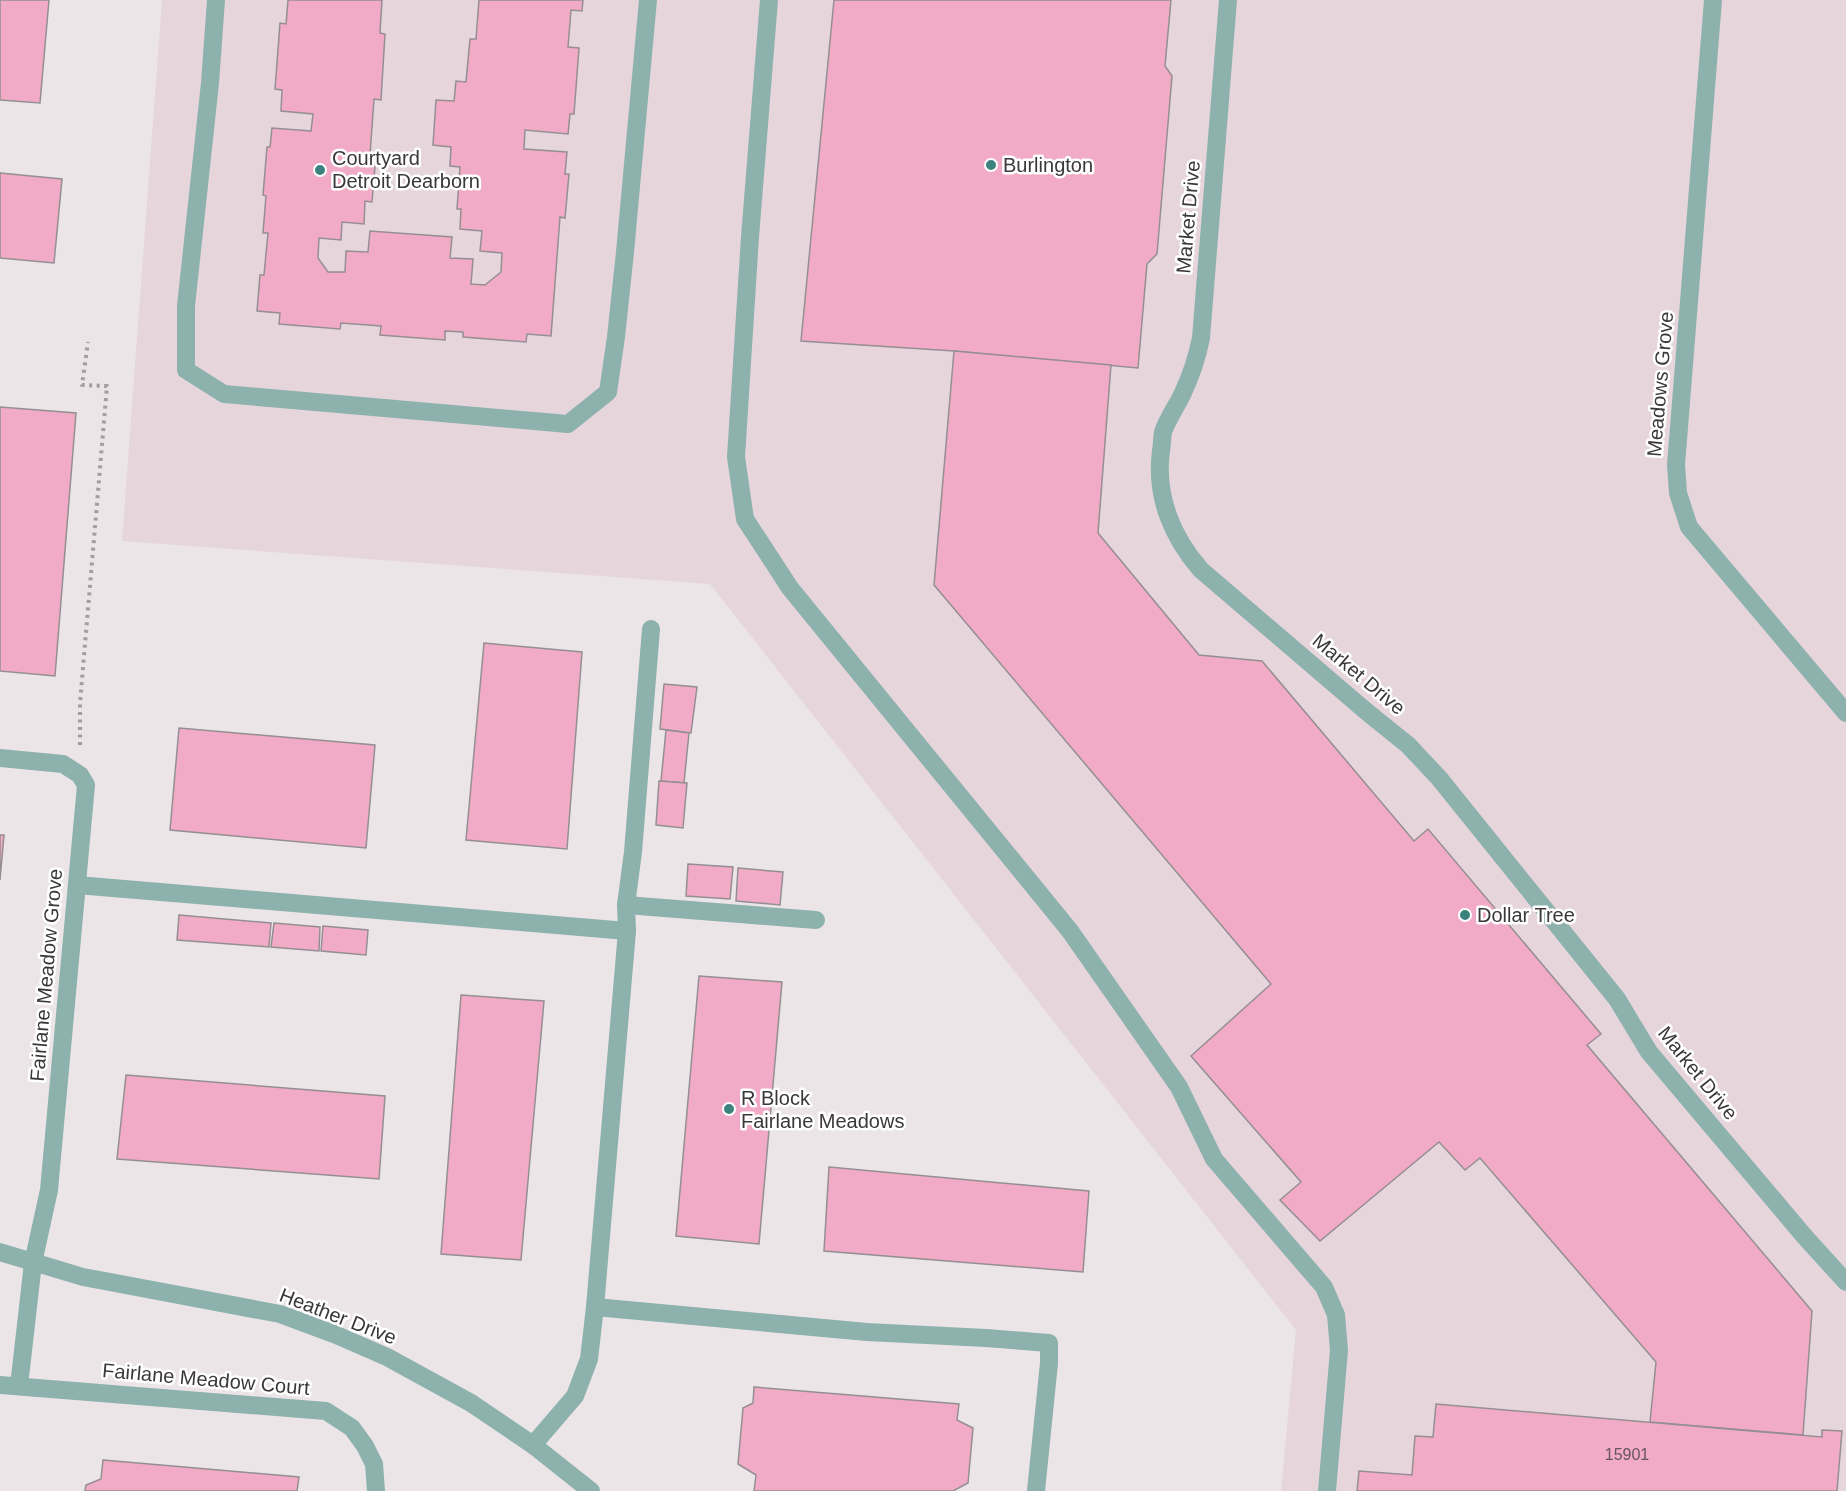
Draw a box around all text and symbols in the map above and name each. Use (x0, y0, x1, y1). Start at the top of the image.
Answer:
place label: Courtyard Detroit Dearborn (332, 147, 480, 192)
place label: Burlington (1003, 154, 1093, 176)
marker: Burlington (984, 158, 998, 172)
street label: Market Drive (1172, 160, 1204, 274)
marker: Courtyard Detroit Dearborn (313, 163, 327, 177)
street label: Meadows Grove (1643, 311, 1677, 457)
street label: Market Drive (1309, 629, 1409, 719)
street label: Fairlane Meadow Grove (26, 868, 66, 1082)
place label: Dollar Tree (1477, 904, 1575, 926)
marker: Dollar Tree (1458, 908, 1472, 922)
street label: Market Drive (1654, 1022, 1742, 1124)
place label: R Block Fairlane Meadows (741, 1087, 904, 1132)
marker: R Block Fairlane Meadows (722, 1102, 736, 1116)
street label: Heather Drive (276, 1284, 400, 1348)
street label: Fairlane Meadow Court (101, 1359, 311, 1399)
house number: 15901 (1605, 1446, 1649, 1463)

